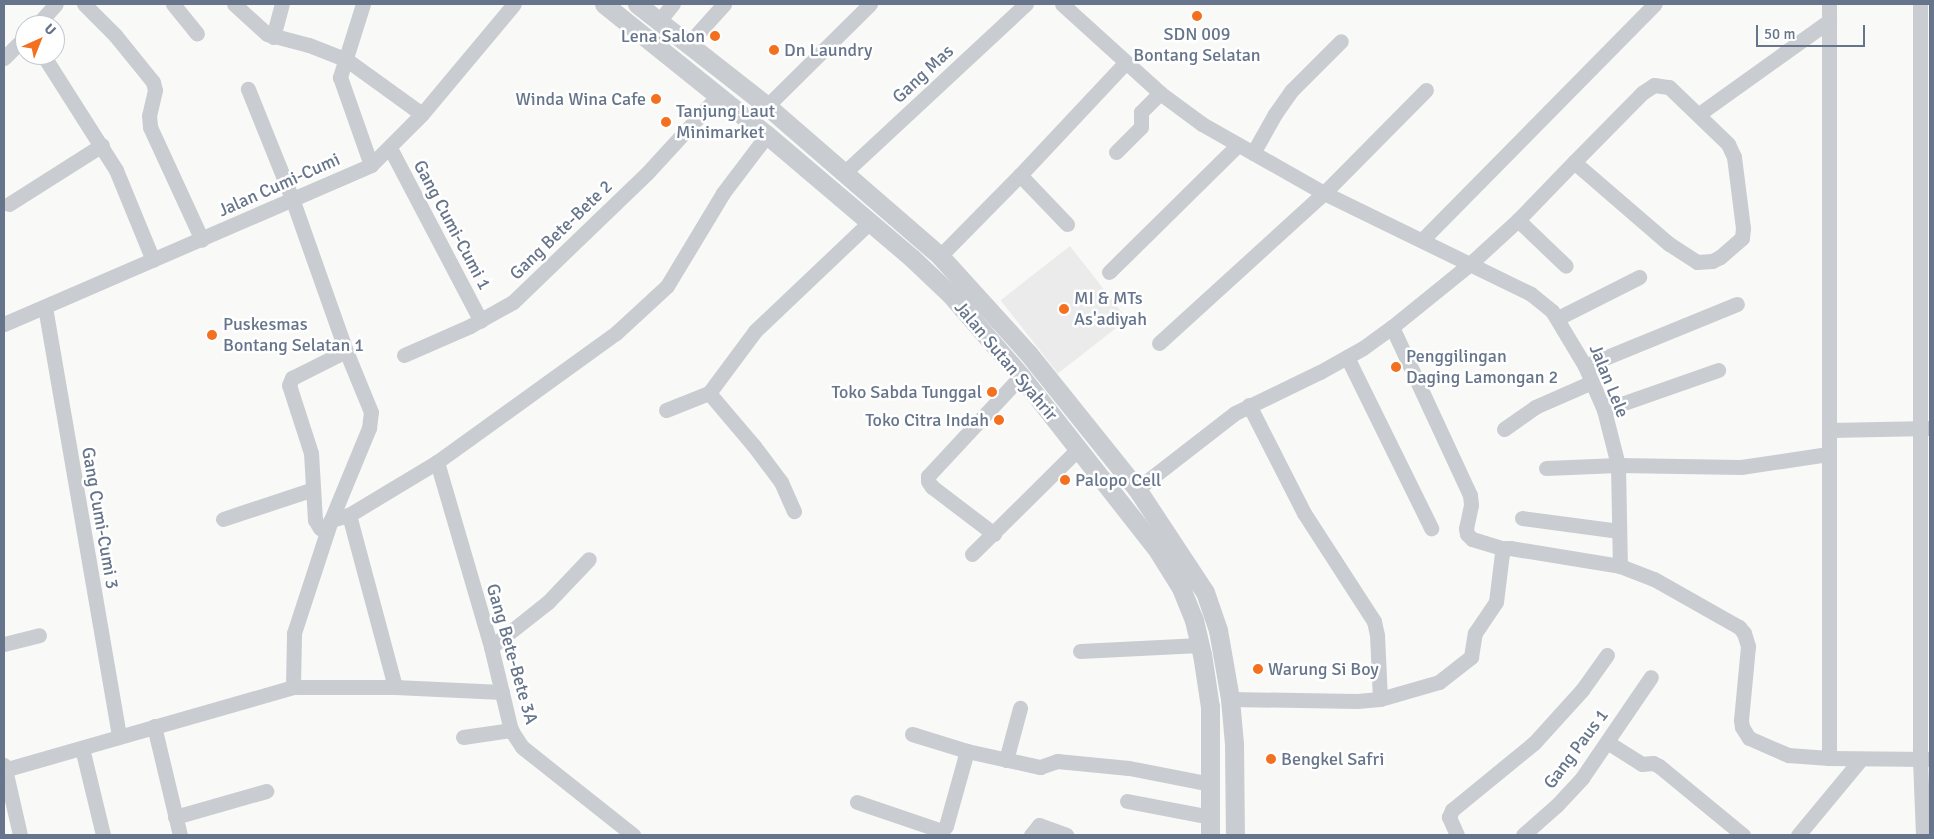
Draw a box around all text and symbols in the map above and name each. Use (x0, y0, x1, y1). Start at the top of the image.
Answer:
marker: SDN 009 Bontang Selatan (1191, 10, 1203, 22)
north arrow (15, 15, 65, 65)
scale bar (1759, 15, 1868, 47)
text: U (41, 20, 59, 39)
place label: SDN 009 Bontang Selatan (1133, 24, 1261, 66)
place label: Lena Salon (621, 25, 705, 47)
text: 50 m (1764, 25, 1795, 43)
marker: Lena Salon (709, 30, 721, 42)
place label: Dn Laundry (784, 39, 872, 61)
street label: Gang Mas (888, 40, 958, 108)
marker: Dn Laundry (768, 44, 780, 56)
place label: Winda Wina Cafe (516, 88, 646, 110)
marker: Winda Wina Cafe (650, 93, 662, 105)
place label: Tanjung Laut Minimarket (676, 101, 775, 144)
marker: Tanjung Laut Minimarket (660, 116, 672, 128)
street label: Jalan Cumi-Cumi (215, 149, 343, 221)
street label: Gang Cumi-Cumi 1 (409, 157, 495, 293)
street label: Gang Bete-Bete 2 (505, 176, 617, 284)
place label: MI & MTs As'adiyah (1074, 288, 1147, 330)
street label: Jalan Sutan Syahrir (950, 297, 1062, 425)
marker: MI & MTs As'adiyah (1058, 303, 1070, 315)
place label: Puskesmas Bontang Selatan 1 (223, 314, 364, 356)
marker: Puskesmas Bontang Selatan 1 (205, 328, 219, 342)
street label: Jalan Lele (1585, 341, 1633, 421)
place label: Penggilingan Daging Lamongan 2 (1406, 346, 1558, 388)
marker: Penggilingan Daging Lamongan 2 (1390, 361, 1402, 373)
place label: Toko Sabda Tunggal (832, 381, 982, 403)
marker: Toko Sabda Tunggal (986, 386, 998, 398)
place label: Toko Citra Indah (865, 409, 989, 431)
marker: Toko Citra Indah (993, 414, 1005, 426)
street label: Gang Cumi-Cumi 3 (77, 445, 123, 591)
place label: Palopo Cell (1075, 469, 1161, 491)
marker: Palopo Cell (1059, 474, 1071, 486)
street label: Gang Bete-Bete 3A (482, 581, 542, 727)
place label: Warung Si Boy (1268, 658, 1379, 680)
marker: Warung Si Boy (1252, 663, 1264, 675)
street label: Gang Paus 1 (1539, 705, 1613, 793)
place label: Bengkel Safri (1281, 748, 1384, 770)
marker: Bengkel Safri (1265, 753, 1277, 765)

